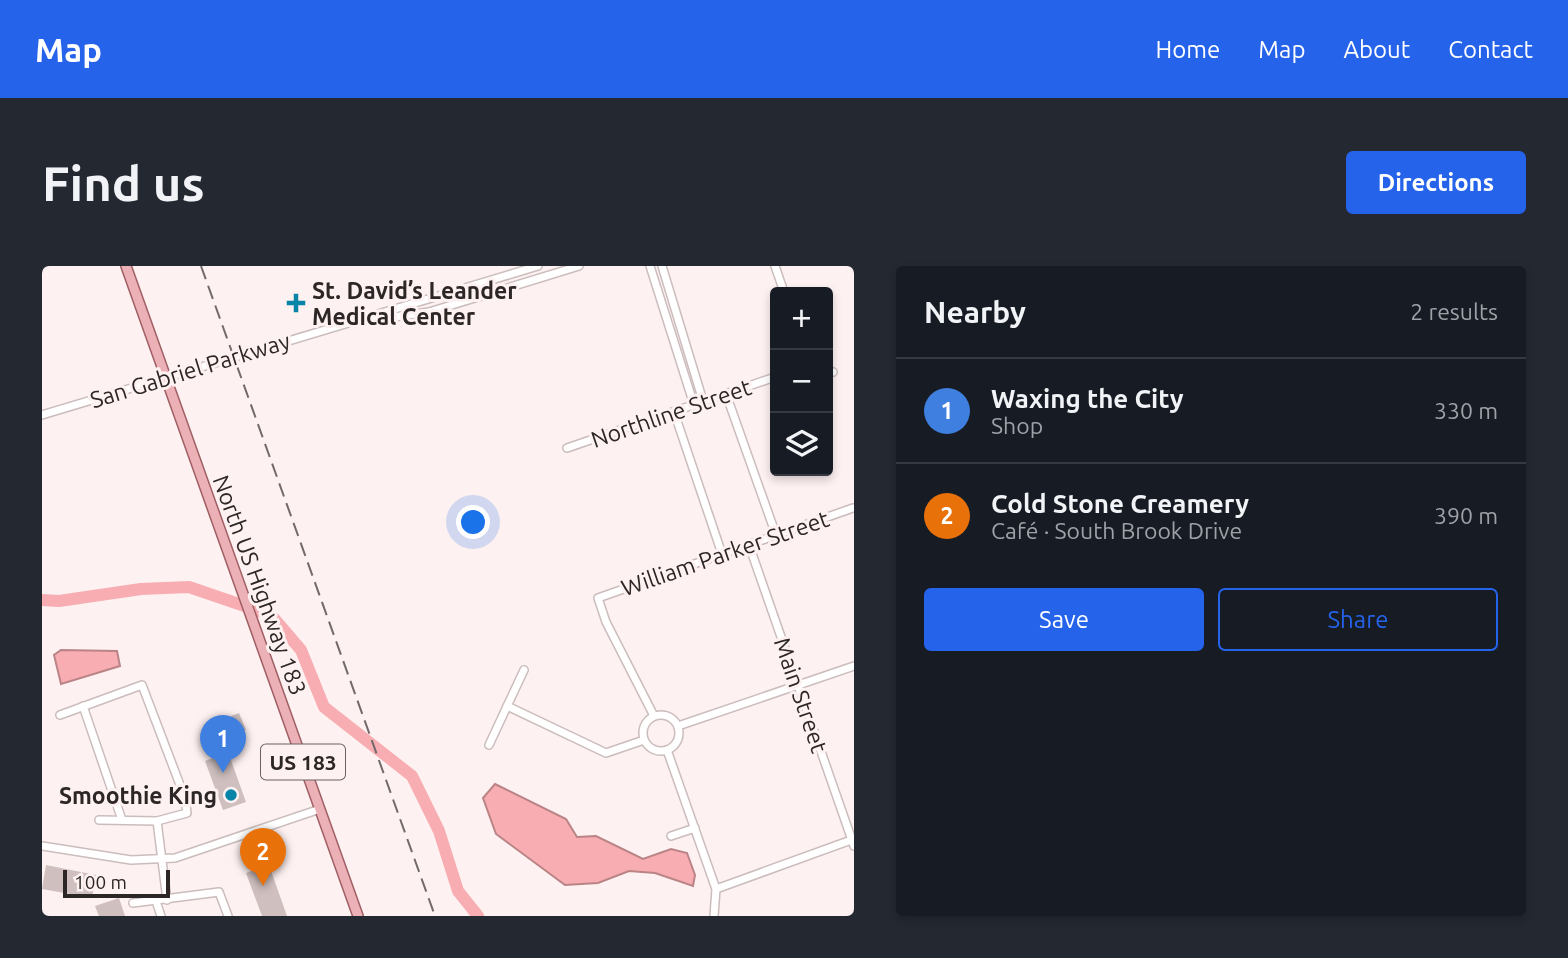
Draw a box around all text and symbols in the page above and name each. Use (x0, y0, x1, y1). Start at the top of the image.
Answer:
text: Map (35, 31, 102, 68)
text: Home (1155, 36, 1220, 63)
text: Map (1258, 36, 1305, 63)
text: About (1343, 36, 1410, 63)
text: Contact (1448, 36, 1533, 63)
button: Directions (1346, 151, 1526, 214)
text: Find us (42, 155, 205, 210)
place label: St. David’s Leander Medical Center (312, 278, 517, 329)
map controls (770, 287, 833, 476)
button: + (770, 287, 833, 350)
marker: St. David’s Leander Medical Center (286, 293, 306, 313)
text: Nearby (924, 295, 1026, 329)
text: 2 results (1410, 299, 1498, 324)
street label: San Gabriel Parkway (87, 328, 293, 412)
button: − (770, 350, 833, 413)
street label: Northline Street (588, 374, 754, 452)
text: Waxing the City (991, 384, 1184, 413)
text: 1 (941, 398, 953, 423)
text: 330 m (1434, 398, 1498, 423)
button: layers (770, 413, 833, 476)
text: Shop (991, 413, 1043, 438)
street label: North US Highway 183 (209, 472, 311, 698)
text: Cold Stone Creamery (991, 489, 1249, 518)
text: 2 (941, 503, 953, 528)
text: 390 m (1434, 503, 1498, 528)
your location (456, 505, 490, 539)
street label: William Parker Street (618, 506, 832, 600)
text: Café · South Brook Drive (991, 518, 1242, 543)
button: Save (924, 588, 1204, 651)
button: Share (1218, 588, 1498, 651)
street label: Main Street (770, 634, 832, 756)
pin: 1 (200, 715, 246, 773)
road number: US 183 (261, 744, 345, 780)
place label: Smoothie King (59, 783, 217, 808)
marker: Smoothie King (223, 787, 239, 803)
pin: 2 (240, 828, 286, 886)
scale bar (63, 867, 170, 899)
text: 100 m (74, 871, 127, 893)

